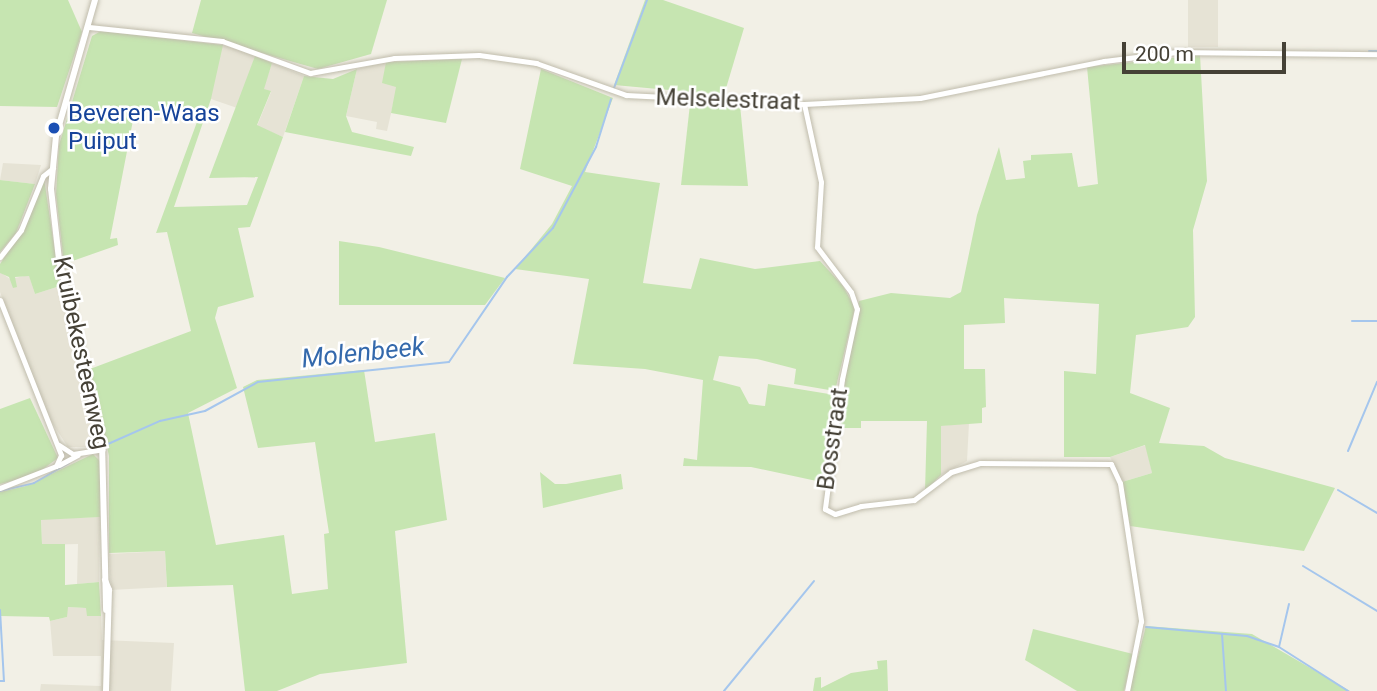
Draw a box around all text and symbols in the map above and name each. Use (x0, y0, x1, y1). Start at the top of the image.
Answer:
scale bar (1125, 28, 1290, 72)
text: 200 m (1135, 42, 1194, 66)
street label: Melselestraat (655, 83, 801, 117)
place label: Beveren-Waas Puiput (68, 100, 220, 156)
marker: Beveren-Waas Puiput (46, 120, 62, 136)
street label: Kruibekesteenweg (47, 254, 115, 452)
water label: Molenbeek (300, 331, 426, 375)
street label: Bosstraat (812, 386, 854, 492)

